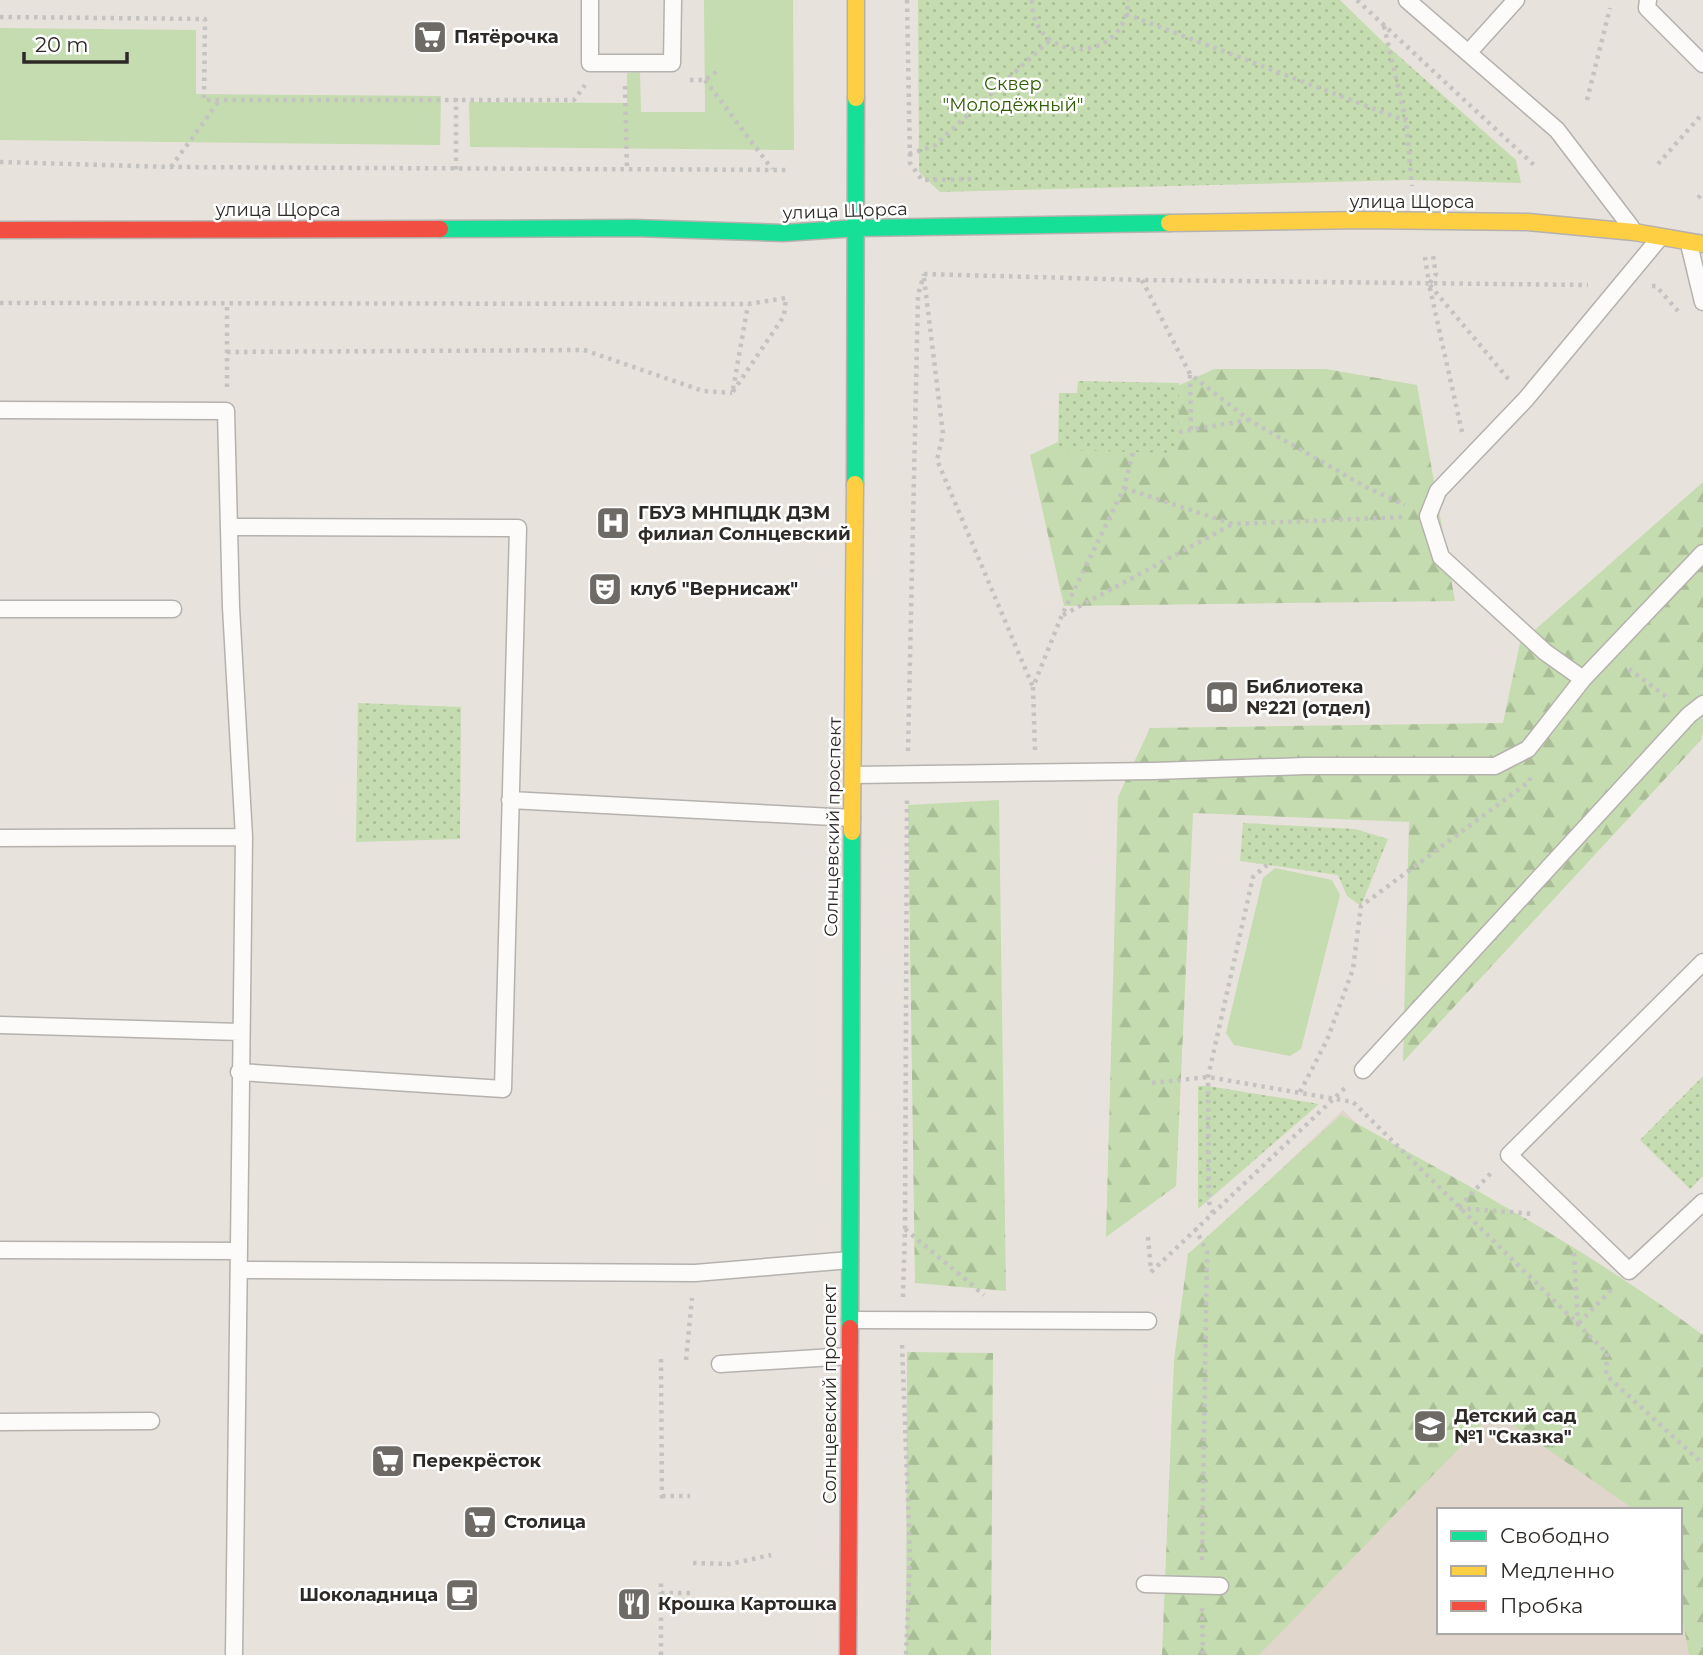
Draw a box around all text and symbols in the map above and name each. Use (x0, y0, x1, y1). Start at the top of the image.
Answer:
supermarket icon: Пятёрочка (411, 18, 449, 56)
scale bar (24, 21, 128, 65)
place label: Пятёрочка (454, 26, 559, 48)
text: 20 m (35, 32, 89, 57)
park label: Сквер "Молодёжный" (942, 73, 1084, 116)
street label: улица Щорса (1348, 191, 1475, 213)
street label: улица Щорса (781, 198, 908, 224)
street label: улица Щорса (214, 199, 341, 221)
place label: ГБУЗ МНПЦДК ДЗМ филиал Солнцевский (638, 502, 851, 545)
hospital icon: ГБУЗ МНПЦДК ДЗМ филиал Солнцевский (594, 504, 632, 542)
theatre icon: клуб "Вернисаж" (586, 570, 624, 608)
place label: клуб "Вернисаж" (630, 578, 798, 600)
place label: Библиотека №221 (отдел) (1246, 676, 1371, 719)
library icon: Библиотека №221 (отдел) (1203, 678, 1241, 716)
street label: Солнцевский проспект (820, 716, 846, 937)
street label: Солнцевский проспект (819, 1284, 841, 1504)
place label: Детский сад №1 "Сказка" (1454, 1405, 1577, 1448)
school or university icon: Детский сад №1 "Сказка" (1411, 1407, 1449, 1445)
supermarket icon: Перекрёсток (369, 1442, 407, 1480)
place label: Перекрёсток (412, 1450, 542, 1472)
supermarket icon: Столица (461, 1503, 499, 1541)
legend (1437, 1508, 1682, 1634)
place label: Столица (504, 1511, 586, 1533)
text: Свободно (1500, 1523, 1610, 1548)
text: Медленно (1500, 1558, 1615, 1583)
cafe icon: Шоколадница (443, 1576, 481, 1614)
place label: Шоколадница (299, 1584, 438, 1606)
restaurant icon: Крошка Картошка (615, 1585, 653, 1623)
place label: Крошка Картошка (658, 1593, 837, 1615)
text: Пробка (1500, 1593, 1583, 1618)

